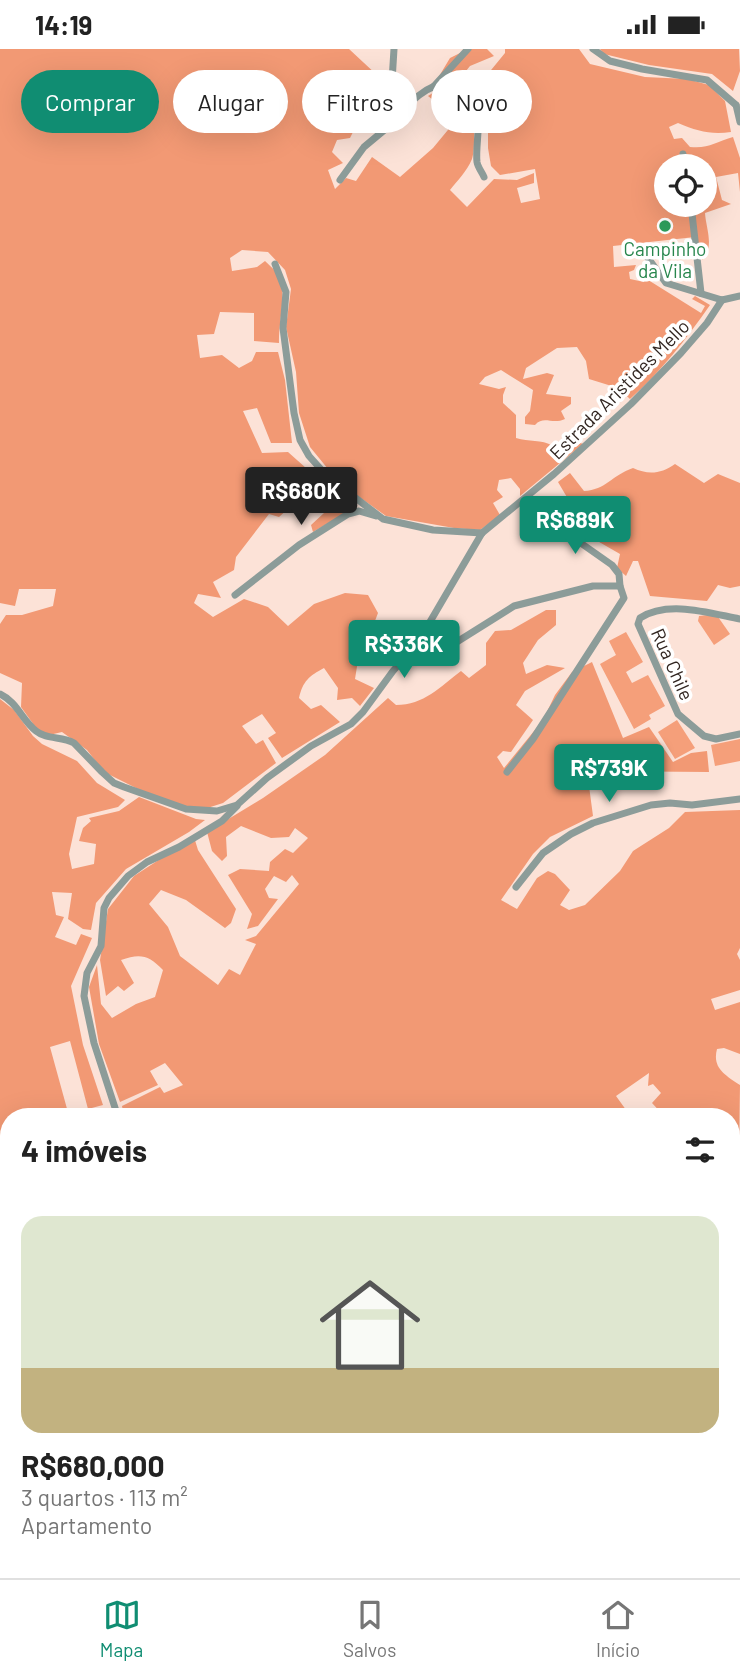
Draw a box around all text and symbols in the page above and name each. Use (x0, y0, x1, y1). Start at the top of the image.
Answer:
text: 14:19 (35, 9, 92, 40)
chip: Comprar (21, 70, 159, 133)
chip: Alugar (173, 70, 288, 133)
chip: Filtros (302, 70, 417, 133)
chip: Novo (431, 70, 532, 133)
map controls (654, 154, 717, 217)
button: locate (654, 154, 717, 217)
marker: Campinho da Vila (657, 218, 673, 234)
place label: Campinho da Vila (624, 237, 706, 282)
street label: Estrada Aristides Mello (544, 314, 694, 464)
pin: R$680K (244, 468, 358, 527)
text: R$680K (261, 476, 341, 504)
pin: R$689K (518, 497, 632, 556)
text: R$689K (536, 505, 614, 533)
pin: R$336K (347, 621, 461, 680)
street label: Rua Chile (647, 624, 699, 704)
text: R$336K (365, 629, 443, 657)
pin: R$739K (552, 745, 666, 804)
text: R$739K (570, 753, 648, 781)
icon: filters (681, 1131, 719, 1169)
text: 4 imóveis (21, 1132, 147, 1168)
icon: home (307, 1262, 433, 1388)
text: R$680,000 (21, 1447, 165, 1483)
text: 3 quartos · 113 m² (21, 1483, 188, 1511)
text: Apartamento (21, 1511, 152, 1539)
tab: Mapa (100, 1596, 143, 1661)
tab: Salvos (343, 1596, 396, 1661)
tab: Início (596, 1596, 640, 1661)

